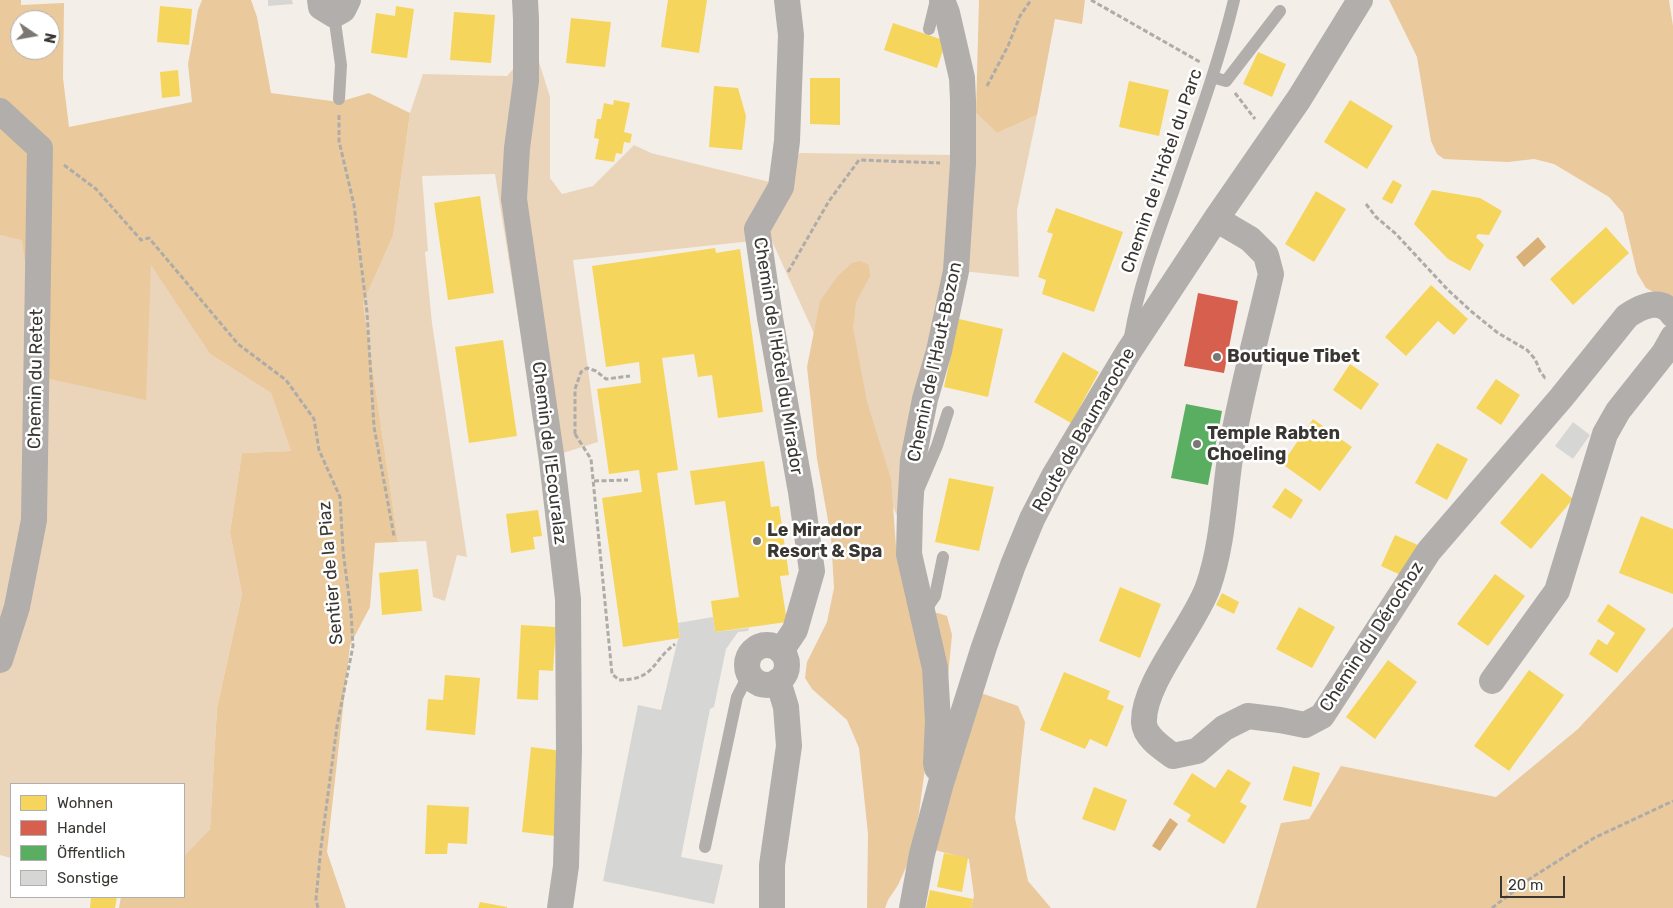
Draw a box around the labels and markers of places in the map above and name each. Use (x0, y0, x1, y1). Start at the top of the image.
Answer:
place label: Boutique Tibet (1227, 346, 1360, 368)
marker: Boutique Tibet (1211, 351, 1223, 363)
place label: Temple Rabten Choeling (1207, 423, 1340, 466)
marker: Temple Rabten Choeling (1191, 438, 1203, 450)
place label: Le Mirador Resort & Spa (767, 520, 882, 562)
marker: Le Mirador Resort & Spa (751, 535, 763, 547)

